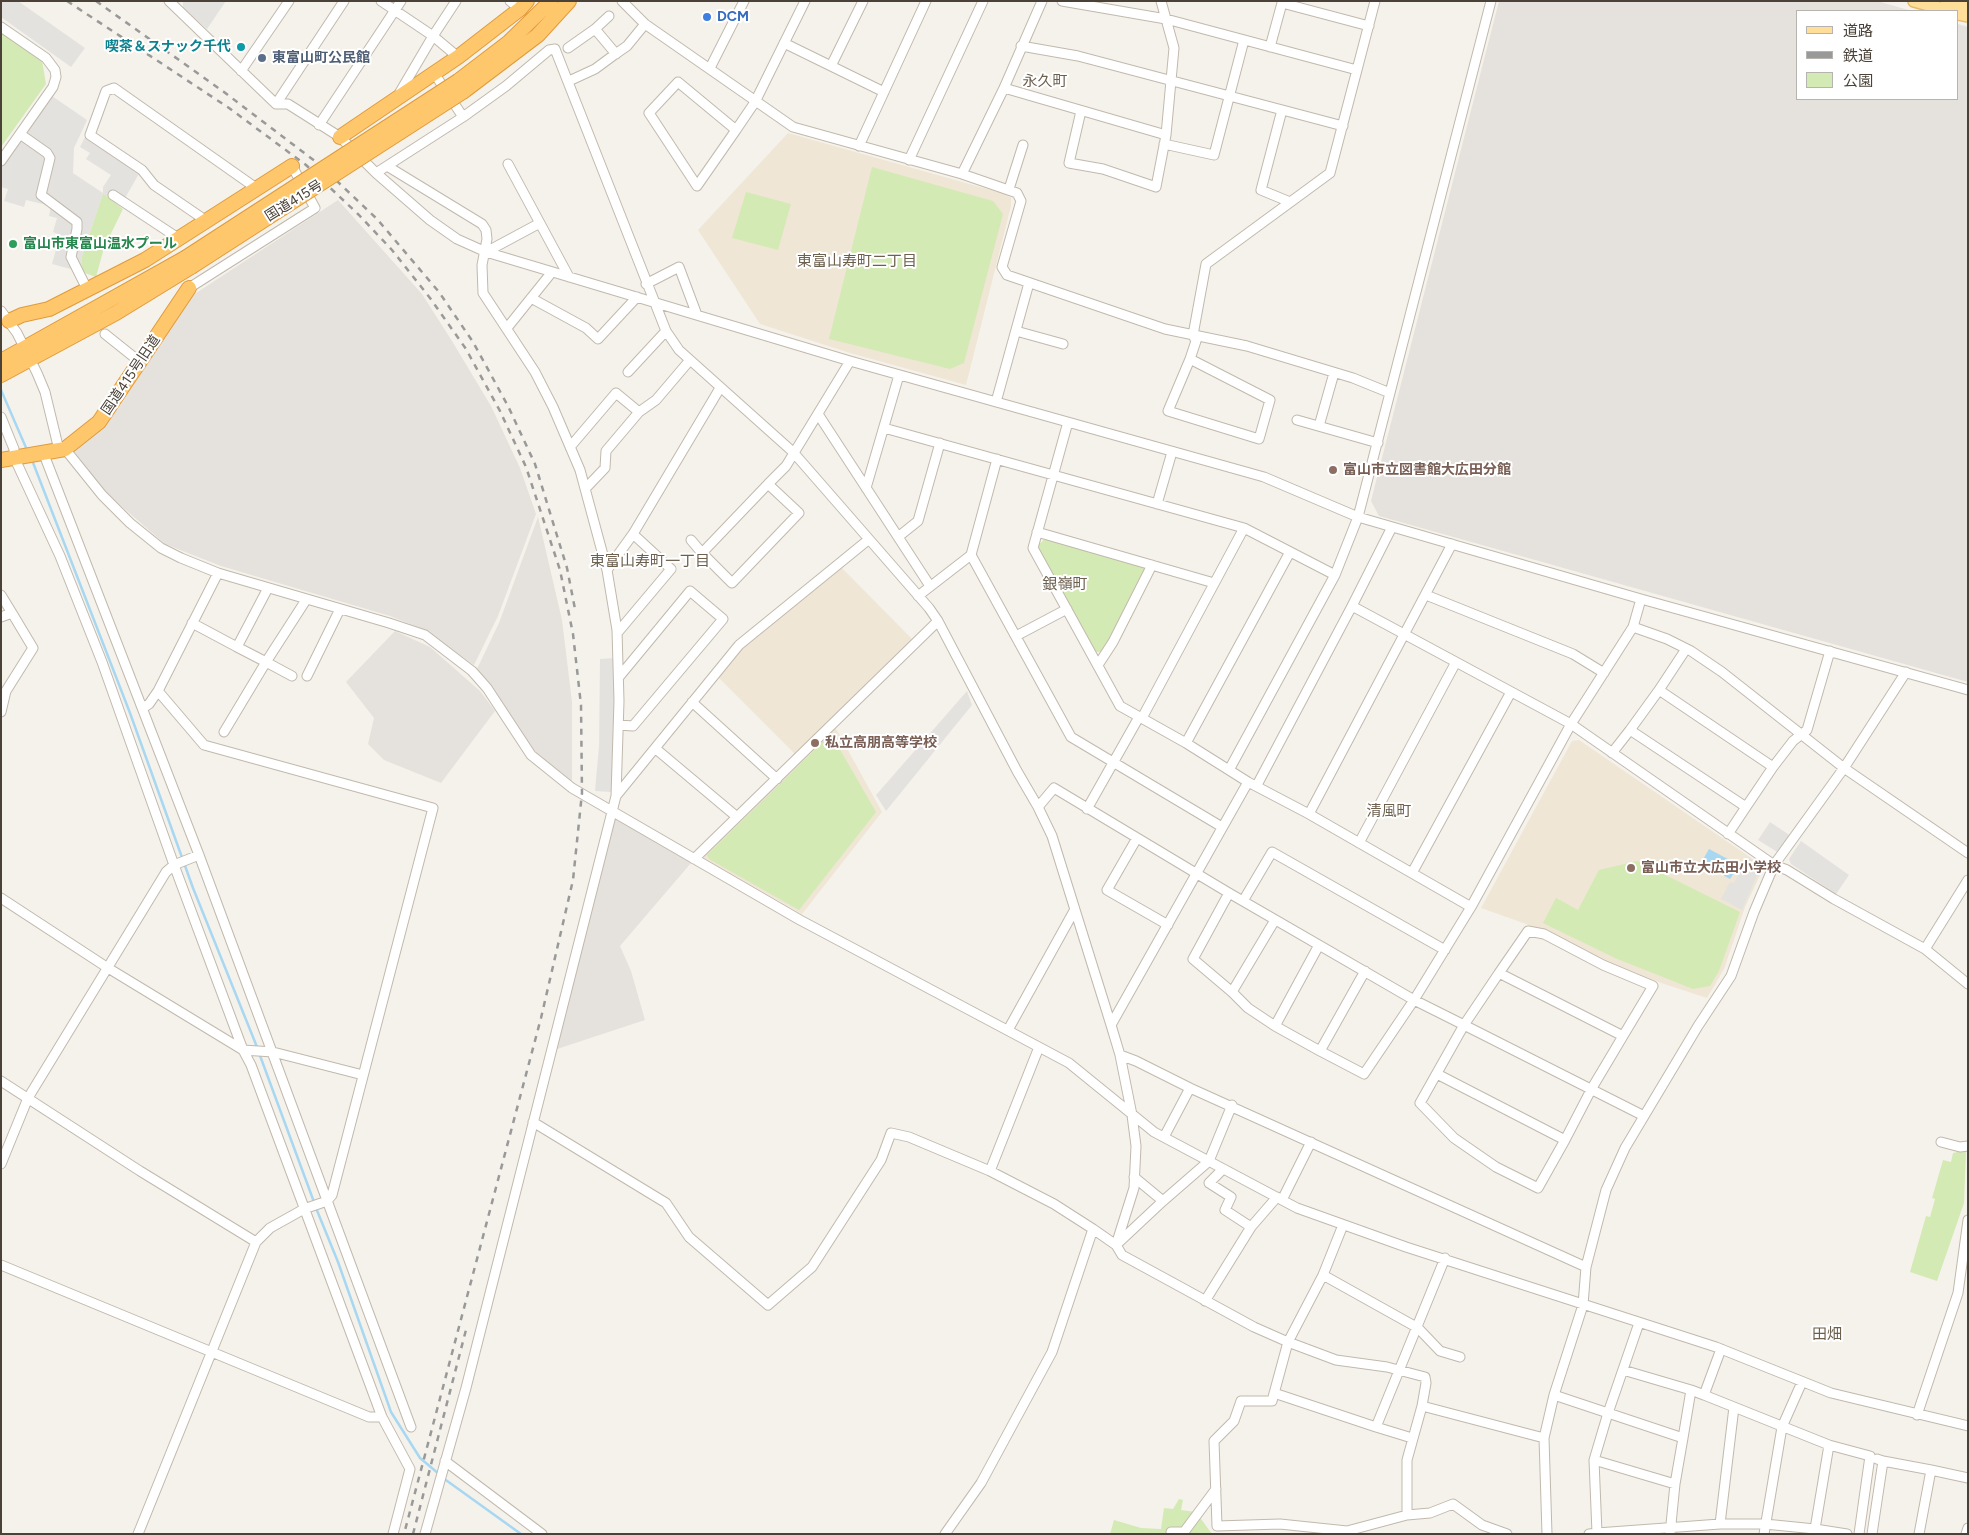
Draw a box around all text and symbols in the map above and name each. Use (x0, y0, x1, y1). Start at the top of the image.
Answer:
place label: DCM (717, 9, 749, 25)
legend (1796, 10, 1959, 100)
marker: DCM (701, 11, 713, 23)
text: 道路 (1843, 22, 1873, 40)
place label: 喫茶＆スナック千代 (105, 39, 231, 55)
marker: 喫茶＆スナック千代 (235, 41, 247, 53)
text: 鉄道 (1843, 47, 1873, 65)
place label: 東富山町公民館 (272, 50, 370, 66)
marker: 東富山町公民館 (256, 52, 268, 64)
text: 公園 (1843, 72, 1873, 90)
district label: 永久町 (1023, 73, 1067, 91)
street label: 国道415号 (262, 177, 326, 225)
place label: 富山市東富山温水プール (23, 236, 177, 252)
marker: 富山市東富山温水プール (7, 238, 19, 250)
district label: 東富山寿町二丁目 (797, 253, 917, 271)
street label: 国道415号旧道 (98, 332, 164, 418)
place label: 富山市立図書館大広田分館 (1343, 462, 1511, 478)
marker: 富山市立図書館大広田分館 (1327, 464, 1339, 476)
district label: 東富山寿町一丁目 (590, 553, 710, 571)
district label: 銀嶺町 (1043, 576, 1087, 594)
place label: 私立高朋高等学校 (825, 735, 937, 751)
marker: 私立高朋高等学校 (809, 737, 821, 749)
district label: 清風町 (1367, 803, 1411, 821)
place label: 富山市立大広田小学校 (1641, 860, 1781, 876)
marker: 富山市立大広田小学校 (1625, 862, 1637, 874)
district label: 田畑 (1812, 1326, 1842, 1344)

